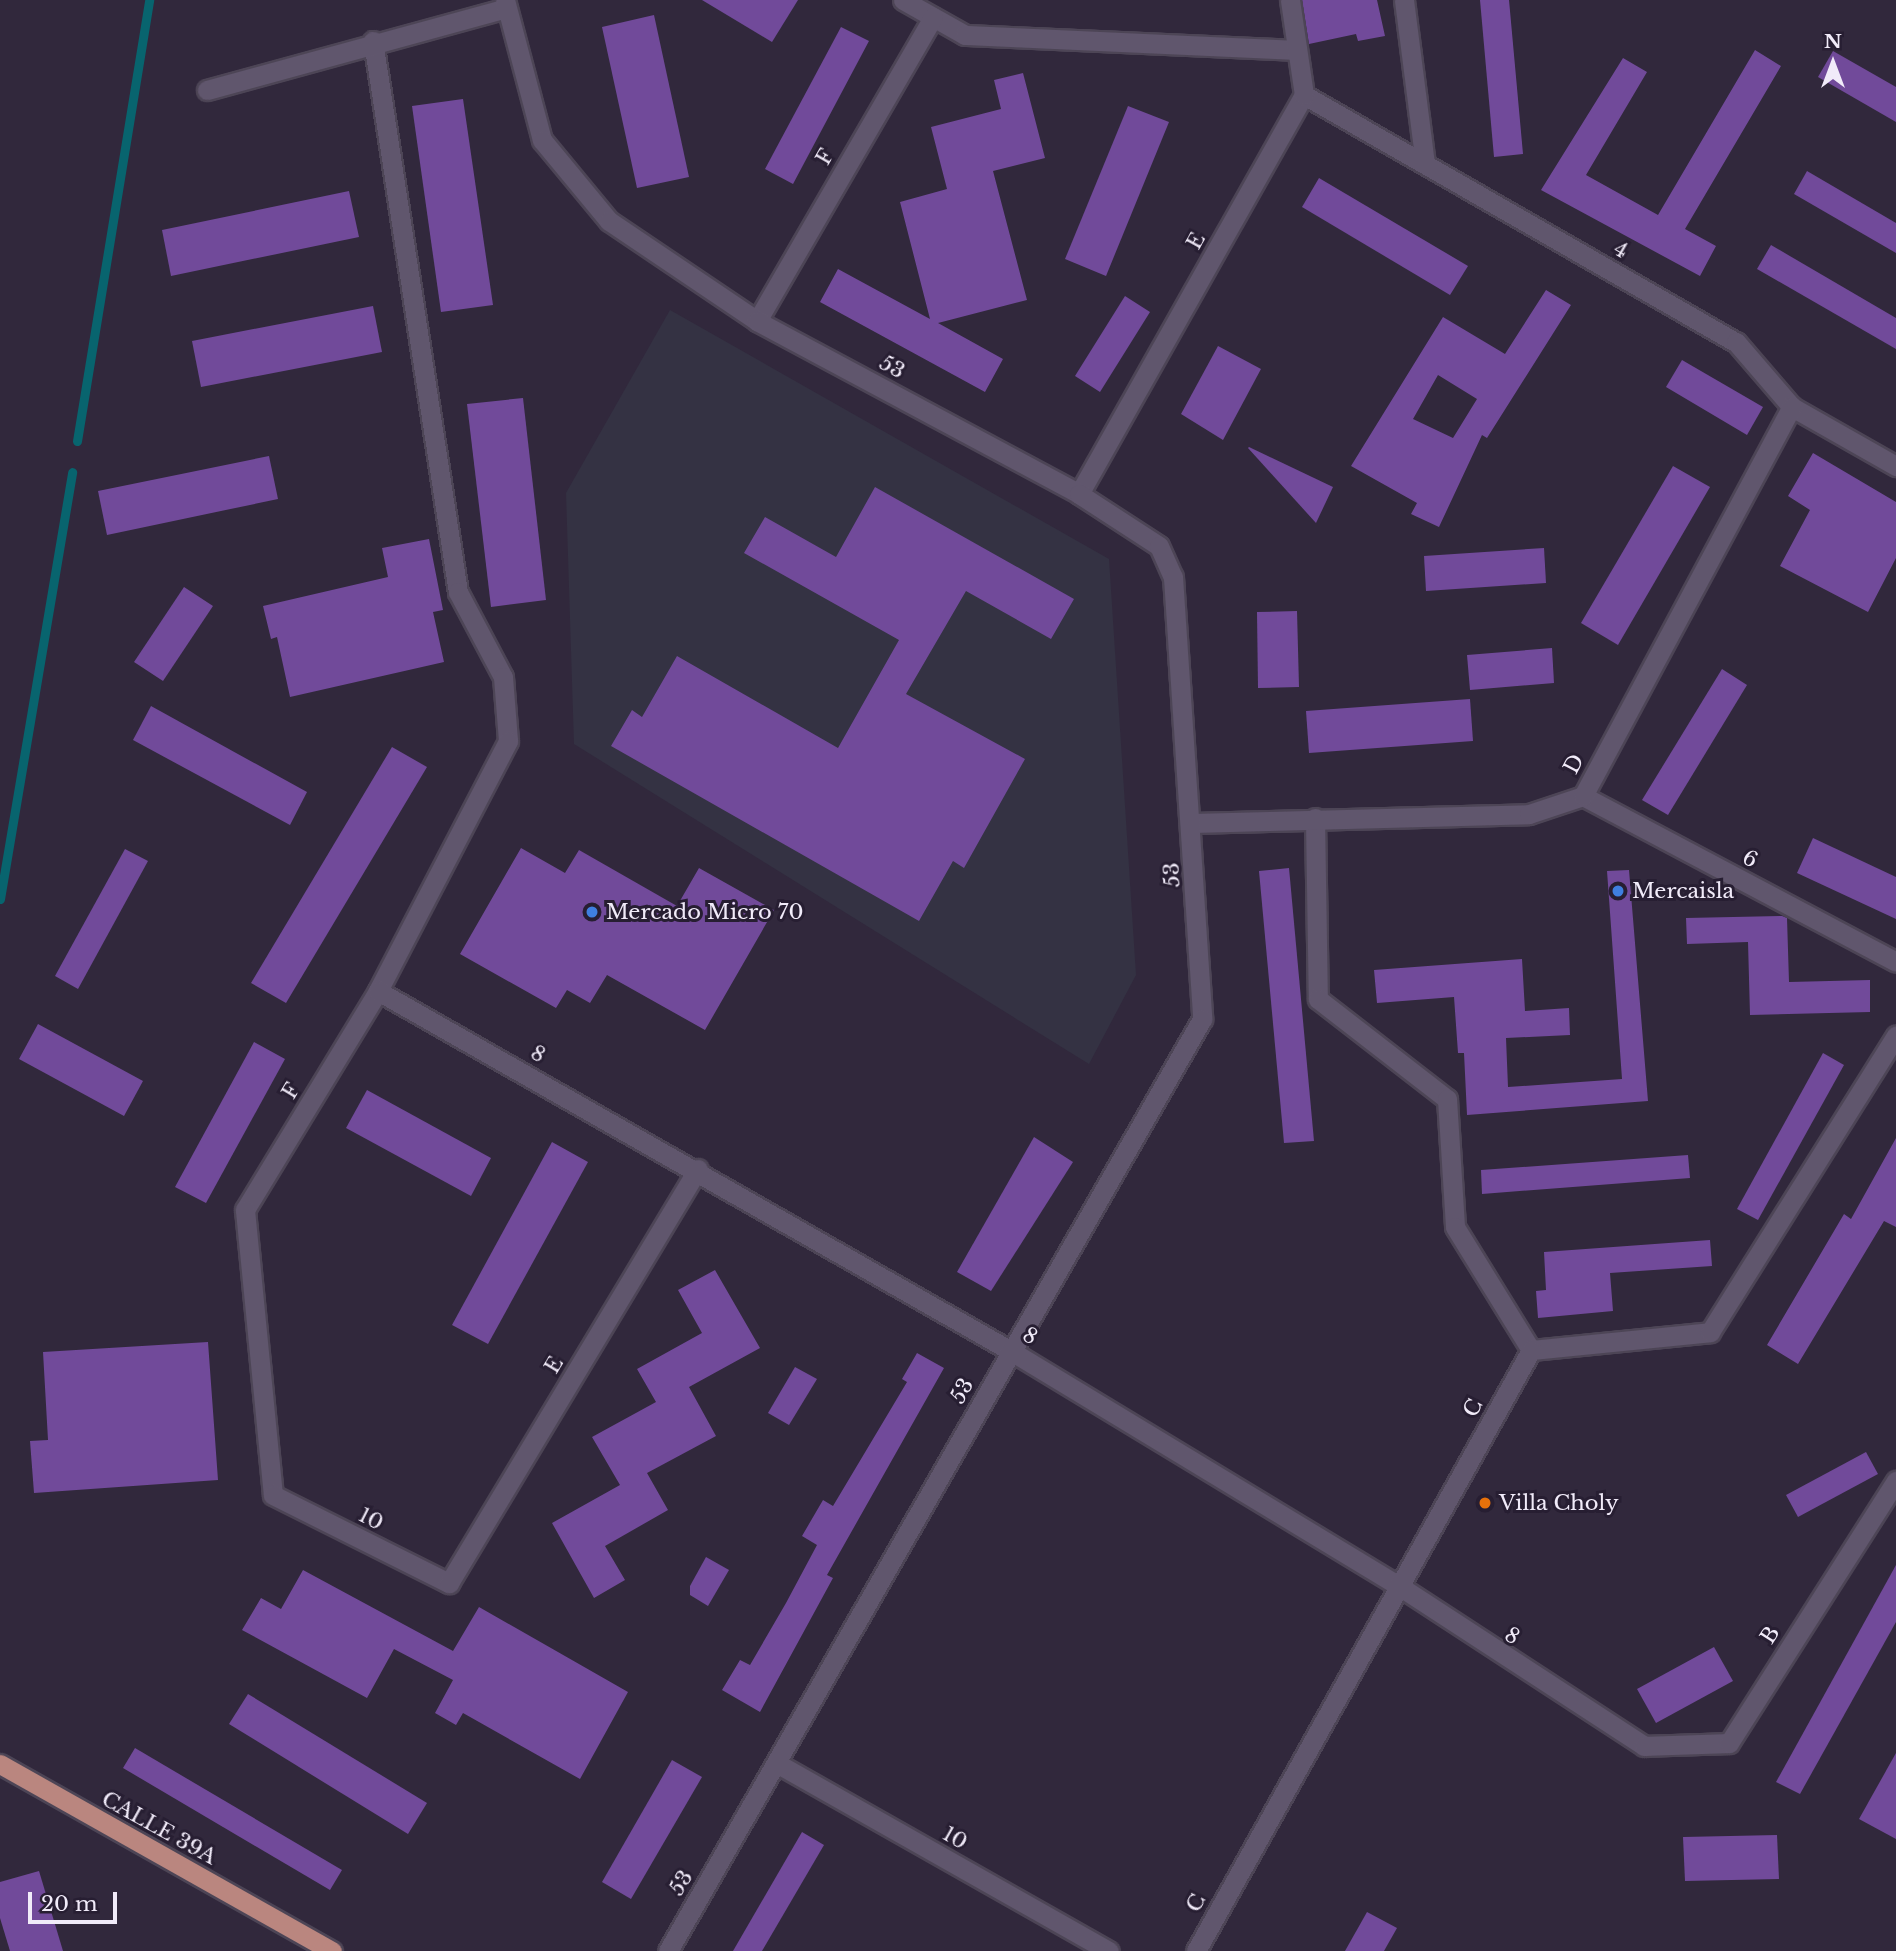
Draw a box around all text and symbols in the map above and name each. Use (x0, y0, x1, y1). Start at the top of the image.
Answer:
north arrow (1798, 28, 1868, 98)
text: N (1824, 30, 1842, 53)
street label: F (811, 145, 839, 169)
street label: E (1181, 228, 1211, 254)
street label: 4 (1609, 236, 1633, 264)
street label: 53 (875, 350, 909, 384)
street label: D (1559, 750, 1589, 778)
street label: 6 (1738, 845, 1762, 873)
street label: 53 (1159, 862, 1185, 888)
place label: Mercaisla (1632, 878, 1734, 904)
marker: Mercaisla (1610, 883, 1626, 899)
place label: Mercado Micro 70 (606, 899, 803, 925)
marker: Mercado Micro 70 (584, 904, 600, 920)
street label: 8 (526, 1040, 550, 1068)
street label: F (277, 1078, 305, 1104)
street label: 8 (1018, 1322, 1042, 1350)
street label: E (539, 1352, 569, 1378)
street label: 53 (945, 1374, 979, 1408)
street label: C (1458, 1395, 1488, 1421)
place label: Villa Choly (1499, 1490, 1619, 1516)
marker: Villa Choly (1477, 1495, 1493, 1511)
street label: 10 (354, 1502, 388, 1536)
street label: B (1755, 1621, 1785, 1649)
street label: 8 (1500, 1622, 1524, 1650)
street label: CALLE 39A (97, 1786, 221, 1870)
street label: 10 (938, 1821, 972, 1855)
street label: 53 (664, 1866, 698, 1900)
scale bar (32, 1878, 121, 1922)
street label: C (1181, 1890, 1211, 1916)
text: 20 m (41, 1891, 98, 1917)

